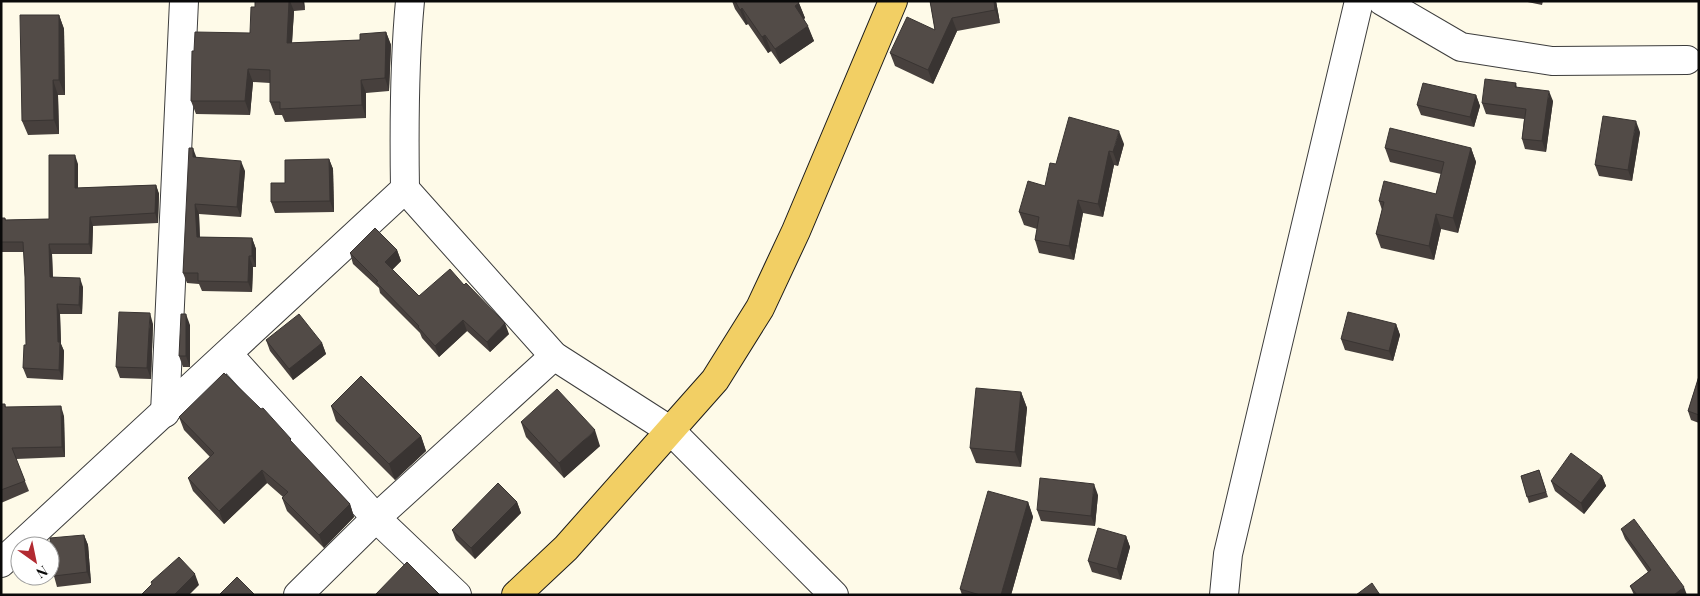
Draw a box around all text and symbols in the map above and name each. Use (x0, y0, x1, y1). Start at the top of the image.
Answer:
north arrow (10, 536, 60, 586)
text: N (33, 562, 52, 583)

